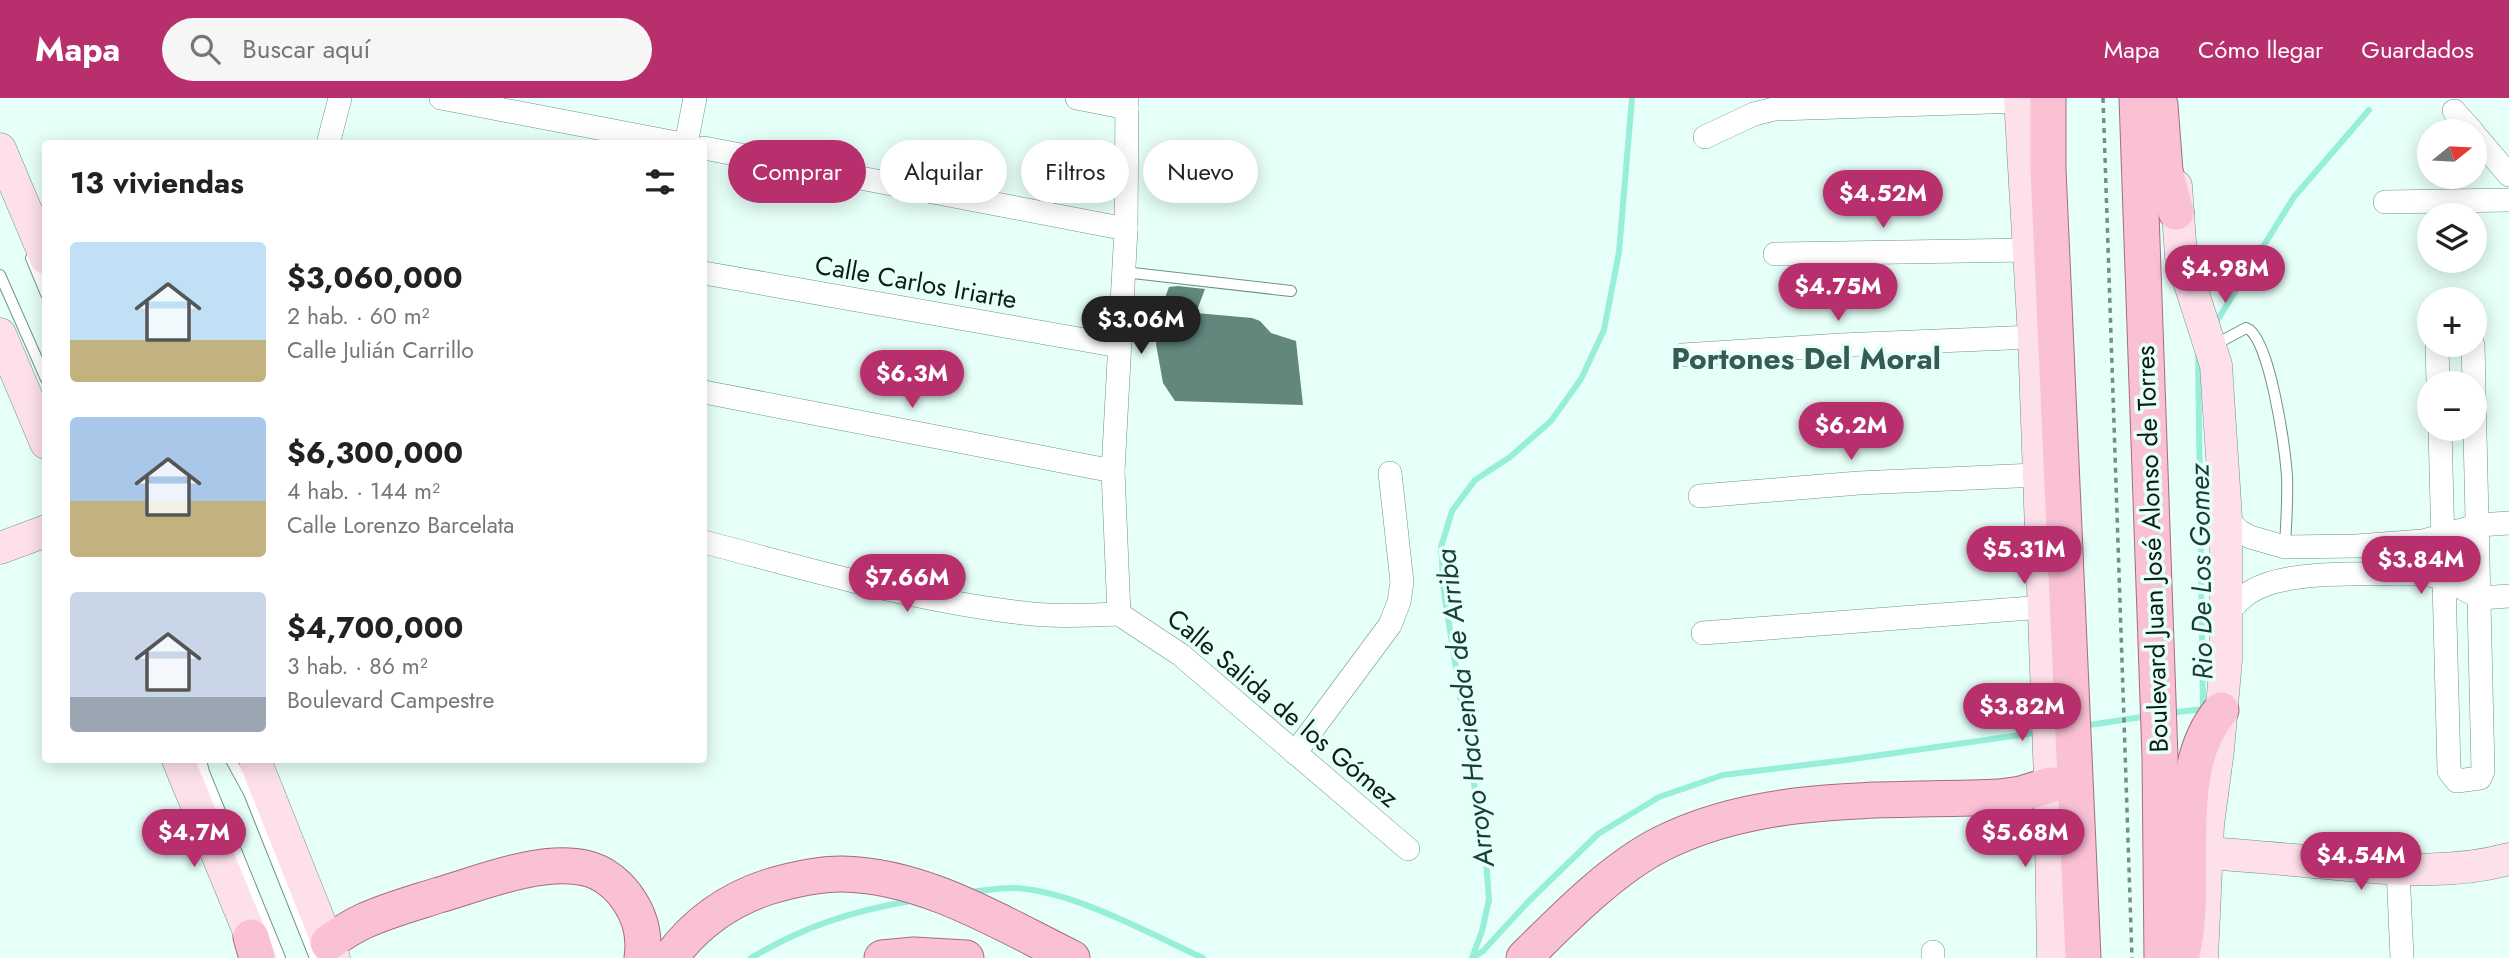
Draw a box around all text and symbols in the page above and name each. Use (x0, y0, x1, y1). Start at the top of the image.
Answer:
search box (162, 18, 652, 81)
text: Mapa (35, 26, 120, 73)
icon: search (186, 30, 224, 68)
text: Buscar aquí (242, 30, 370, 68)
text: Mapa (2104, 32, 2160, 67)
text: Cómo llegar (2198, 32, 2323, 67)
text: Guardados (2361, 32, 2474, 67)
north arrow (2417, 119, 2487, 189)
map controls (2417, 119, 2487, 441)
chip: Comprar (728, 140, 866, 203)
chip: Alquilar (880, 140, 1007, 203)
chip: Filtros (1021, 140, 1129, 203)
chip: Nuevo (1143, 140, 1258, 203)
text: 13 viviendas (70, 161, 244, 204)
icon: filters (641, 163, 679, 201)
pin: $4.52M (1826, 170, 1940, 230)
text: $4.52M (1839, 176, 1927, 210)
button: layers (2417, 203, 2487, 273)
street label: Calle Carlos Iriarte (812, 246, 1020, 318)
pin: $4.98M (2168, 246, 2282, 305)
text: $4.98M (2181, 251, 2269, 285)
text: $3,060,000 (287, 256, 463, 299)
pin: $4.75M (1781, 264, 1895, 323)
text: $4.75M (1795, 269, 1881, 303)
icon: home (126, 270, 210, 354)
button: + (2417, 287, 2487, 357)
pin: $3.06M (1084, 296, 1198, 356)
text: 2 hab. · 60 m² (287, 299, 430, 333)
text: $3.06M (1098, 302, 1184, 336)
text: Calle Julián Carrillo (287, 333, 474, 367)
district label: Portones Del Moral (1671, 337, 1941, 380)
street label: Boulevard Juan José Alonso de Torres (2126, 345, 2178, 753)
pin: $6.3M (863, 350, 961, 410)
text: $6.3M (876, 356, 948, 390)
button: − (2417, 371, 2487, 441)
pin: $6.2M (1802, 402, 1900, 462)
text: $6.2M (1815, 408, 1887, 442)
text: $6,300,000 (287, 431, 463, 474)
icon: home (126, 445, 210, 529)
water label: Rio De Los Gomez (2179, 462, 2223, 680)
text: 4 hab. · 144 m² (287, 474, 440, 508)
text: Calle Lorenzo Barcelata (287, 508, 514, 542)
pin: $5.31M (1967, 526, 2081, 586)
text: $5.31M (1982, 532, 2066, 566)
pin: $3.84M (2364, 536, 2478, 596)
text: $3.84M (2378, 542, 2464, 576)
water label: Arroyo Hacienda de Arriba (1425, 546, 1505, 871)
pin: $7.66M (850, 554, 964, 614)
text: $7.66M (865, 560, 949, 594)
street label: Calle Salida de los Gómez (1159, 600, 1407, 816)
text: $4,700,000 (287, 606, 463, 649)
icon: home (126, 620, 210, 704)
text: 3 hab. · 86 m² (287, 649, 428, 683)
text: Boulevard Campestre (287, 683, 494, 717)
pin: $3.82M (1965, 684, 2079, 743)
text: $3.82M (1979, 689, 2065, 723)
pin: $4.7M (145, 810, 243, 869)
pin: $5.68M (1968, 810, 2082, 869)
text: $4.7M (158, 815, 230, 849)
text: $5.68M (1982, 815, 2068, 849)
pin: $4.54M (2304, 832, 2418, 892)
text: $4.54M (2316, 838, 2406, 872)

